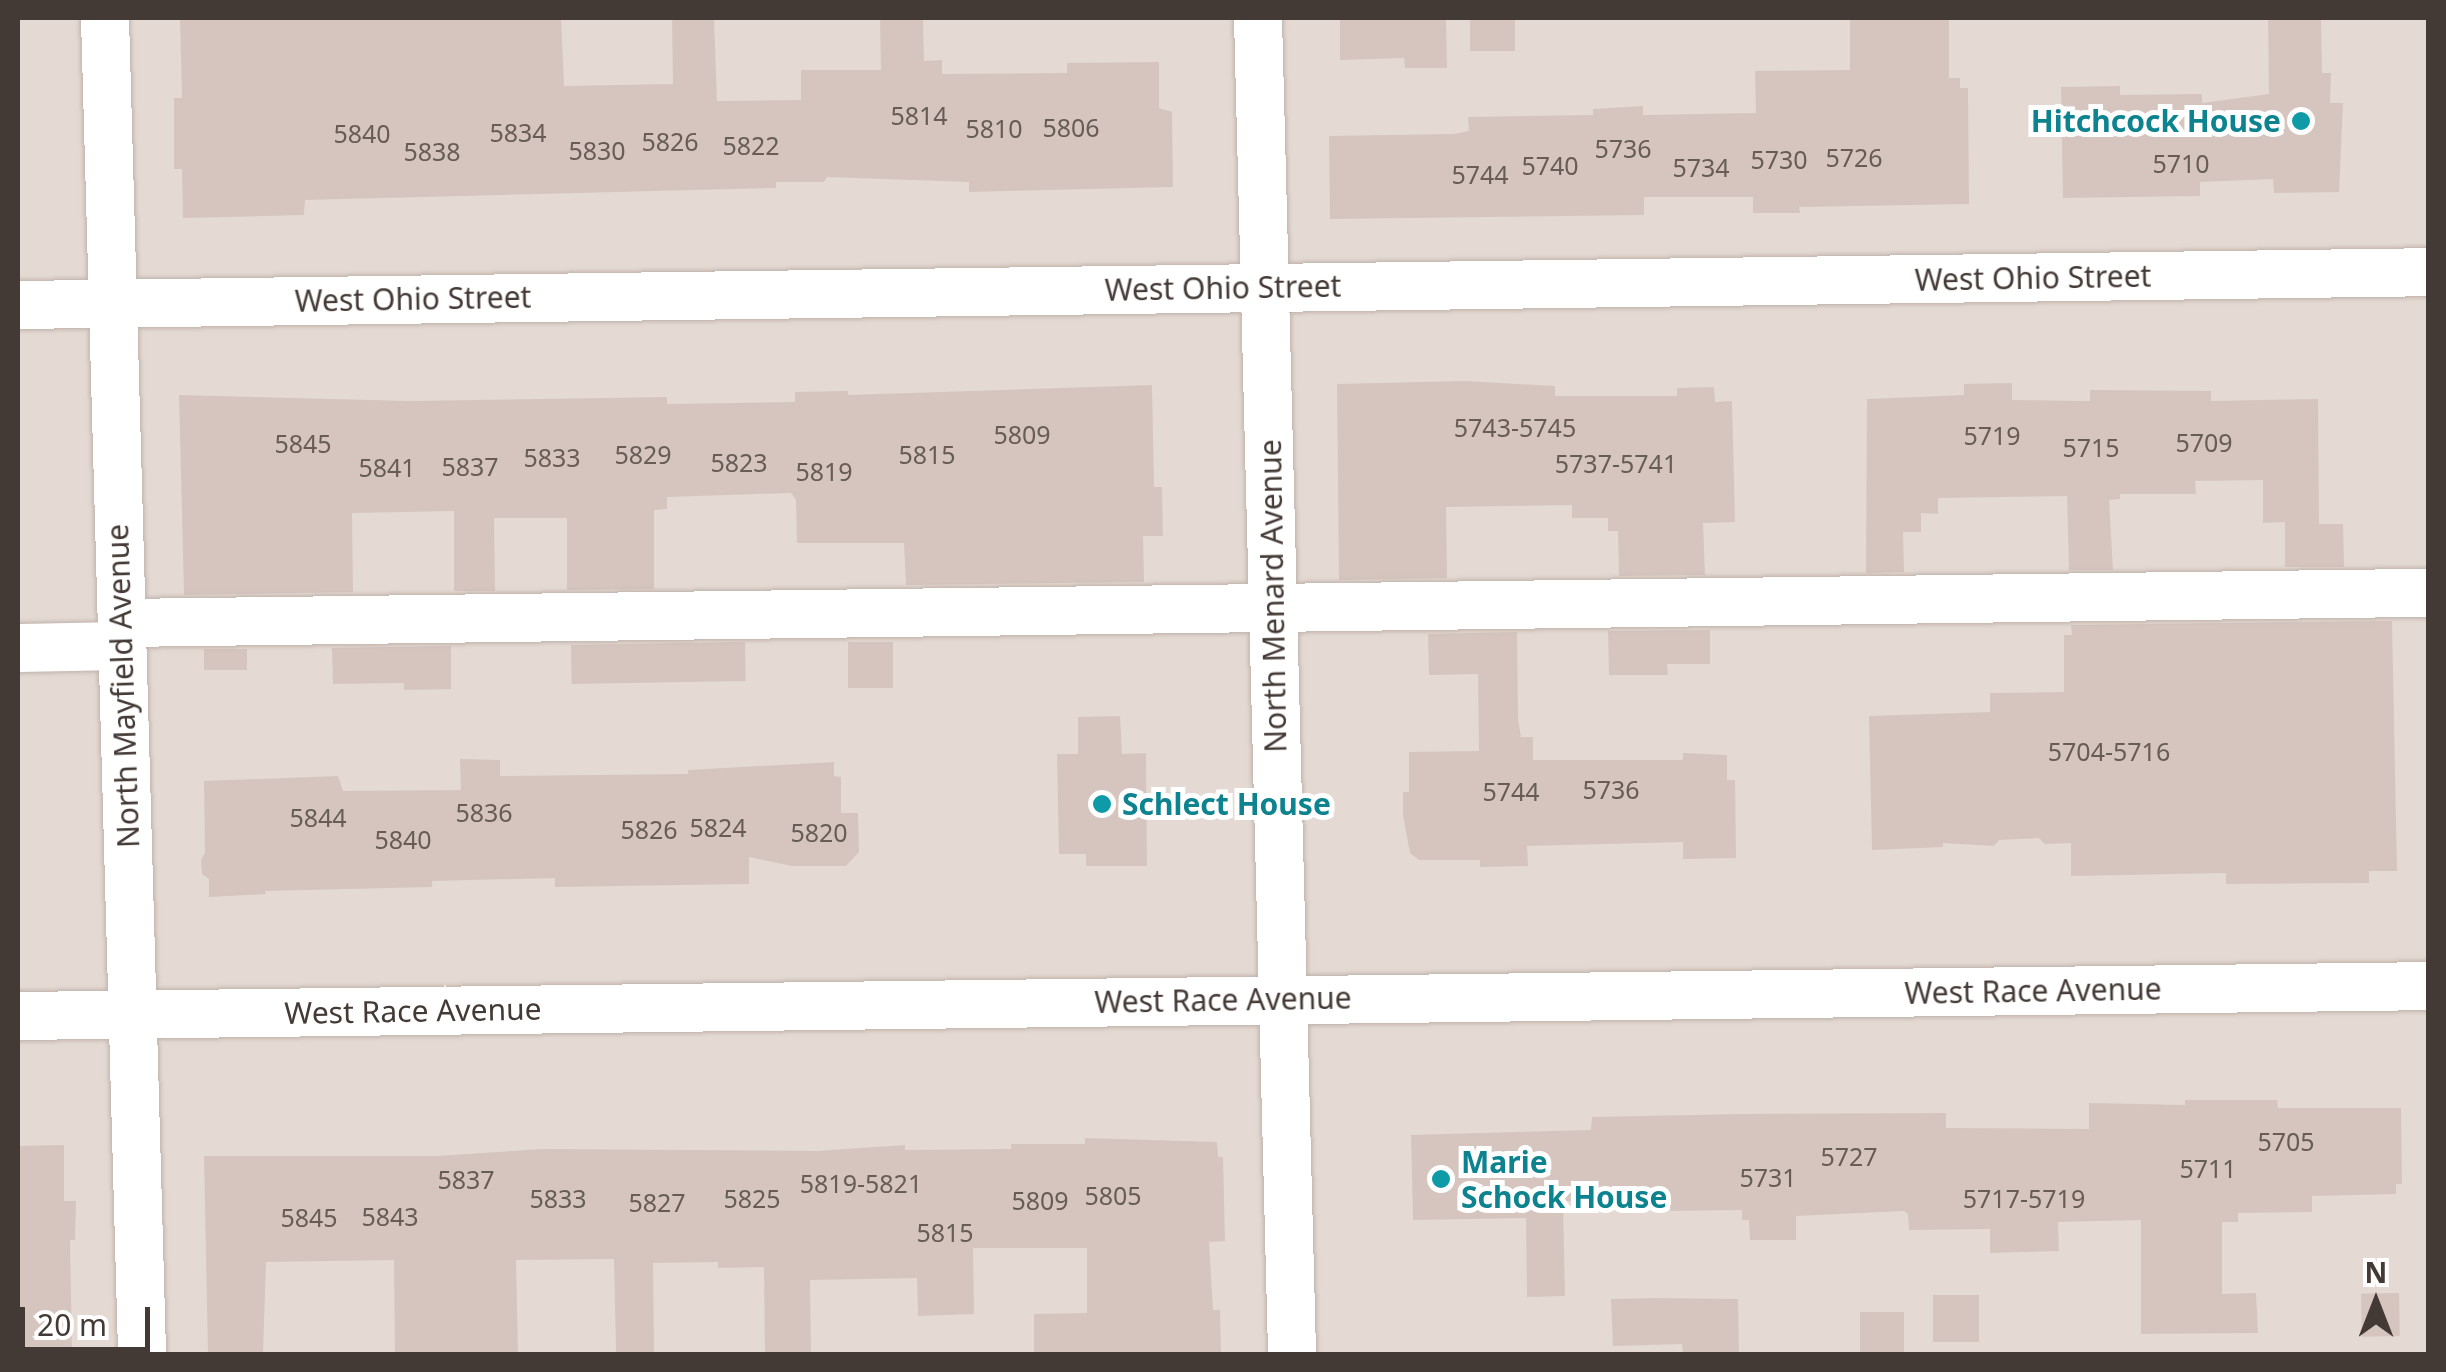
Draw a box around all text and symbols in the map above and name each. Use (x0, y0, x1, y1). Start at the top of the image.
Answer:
house number: 5814 (890, 100, 948, 130)
place label: Hitchcock House (2031, 103, 2281, 139)
marker: Hitchcock House (2290, 110, 2312, 132)
house number: 5806 (1042, 112, 1100, 142)
house number: 5810 (965, 113, 1023, 143)
house number: 5834 (489, 117, 547, 147)
house number: 5840 (333, 118, 391, 148)
house number: 5826 (641, 126, 699, 156)
house number: 5822 (722, 130, 780, 160)
house number: 5736 (1594, 133, 1652, 163)
house number: 5830 (568, 135, 626, 165)
house number: 5838 (403, 136, 461, 166)
house number: 5726 (1825, 142, 1883, 172)
house number: 5730 (1750, 144, 1808, 174)
house number: 5710 (2152, 148, 2210, 178)
house number: 5740 (1521, 150, 1579, 180)
house number: 5734 (1672, 152, 1730, 182)
house number: 5744 (1451, 159, 1509, 189)
street label: West Ohio Street (1914, 258, 2152, 298)
street label: West Ohio Street (1104, 268, 1342, 308)
street label: West Ohio Street (294, 279, 532, 319)
house number: 5743-5745 (1454, 412, 1576, 442)
house number: 5809 (993, 419, 1051, 449)
house number: 5719 (1963, 420, 2021, 450)
house number: 5709 (2175, 427, 2233, 457)
house number: 5845 (274, 428, 332, 458)
house number: 5715 (2062, 432, 2120, 462)
house number: 5829 (614, 439, 672, 469)
house number: 5815 (898, 439, 956, 469)
street label: North Menard Avenue (1252, 439, 1294, 753)
house number: 5833 (523, 442, 581, 472)
house number: 5823 (710, 447, 768, 477)
house number: 5737-5741 (1555, 448, 1677, 478)
house number: 5837 (441, 451, 499, 481)
house number: 5841 (358, 452, 416, 482)
house number: 5819 (795, 456, 853, 486)
street label: North Mayfield Avenue (99, 523, 147, 849)
house number: 5704-5716 (2048, 736, 2170, 766)
house number: 5736 (1582, 774, 1640, 804)
house number: 5744 (1482, 776, 1540, 806)
place label: Schlect House (1122, 786, 1331, 822)
marker: Schlect House (1091, 793, 1113, 815)
house number: 5836 (455, 797, 513, 827)
house number: 5844 (289, 802, 347, 832)
house number: 5824 (689, 812, 747, 842)
house number: 5826 (620, 814, 678, 844)
house number: 5820 (790, 817, 848, 847)
house number: 5840 (374, 824, 432, 854)
street label: West Race Avenue (1904, 971, 2162, 1011)
street label: West Race Avenue (1094, 980, 1352, 1020)
street label: West Race Avenue (284, 991, 542, 1031)
house number: 5705 (2257, 1126, 2315, 1156)
house number: 5727 (1820, 1141, 1878, 1171)
place label: Marie Schock House (1461, 1144, 1667, 1214)
house number: 5711 (2179, 1153, 2237, 1183)
house number: 5731 (1739, 1162, 1797, 1192)
house number: 5837 (437, 1164, 495, 1194)
house number: 5819-5821 (800, 1168, 922, 1198)
marker: Marie Schock House (1430, 1168, 1452, 1190)
house number: 5805 (1084, 1180, 1142, 1210)
house number: 5833 (529, 1183, 587, 1213)
house number: 5825 (723, 1183, 781, 1213)
house number: 5717-5719 (1963, 1183, 2085, 1213)
house number: 5809 (1011, 1185, 1069, 1215)
house number: 5827 (628, 1187, 686, 1217)
house number: 5843 (361, 1201, 419, 1231)
house number: 5845 (280, 1202, 338, 1232)
house number: 5815 (916, 1217, 974, 1247)
north arrow (2326, 1252, 2426, 1352)
text: N (2365, 1253, 2387, 1291)
scale bar (25, 1287, 155, 1349)
text: 20 m (37, 1304, 107, 1345)

